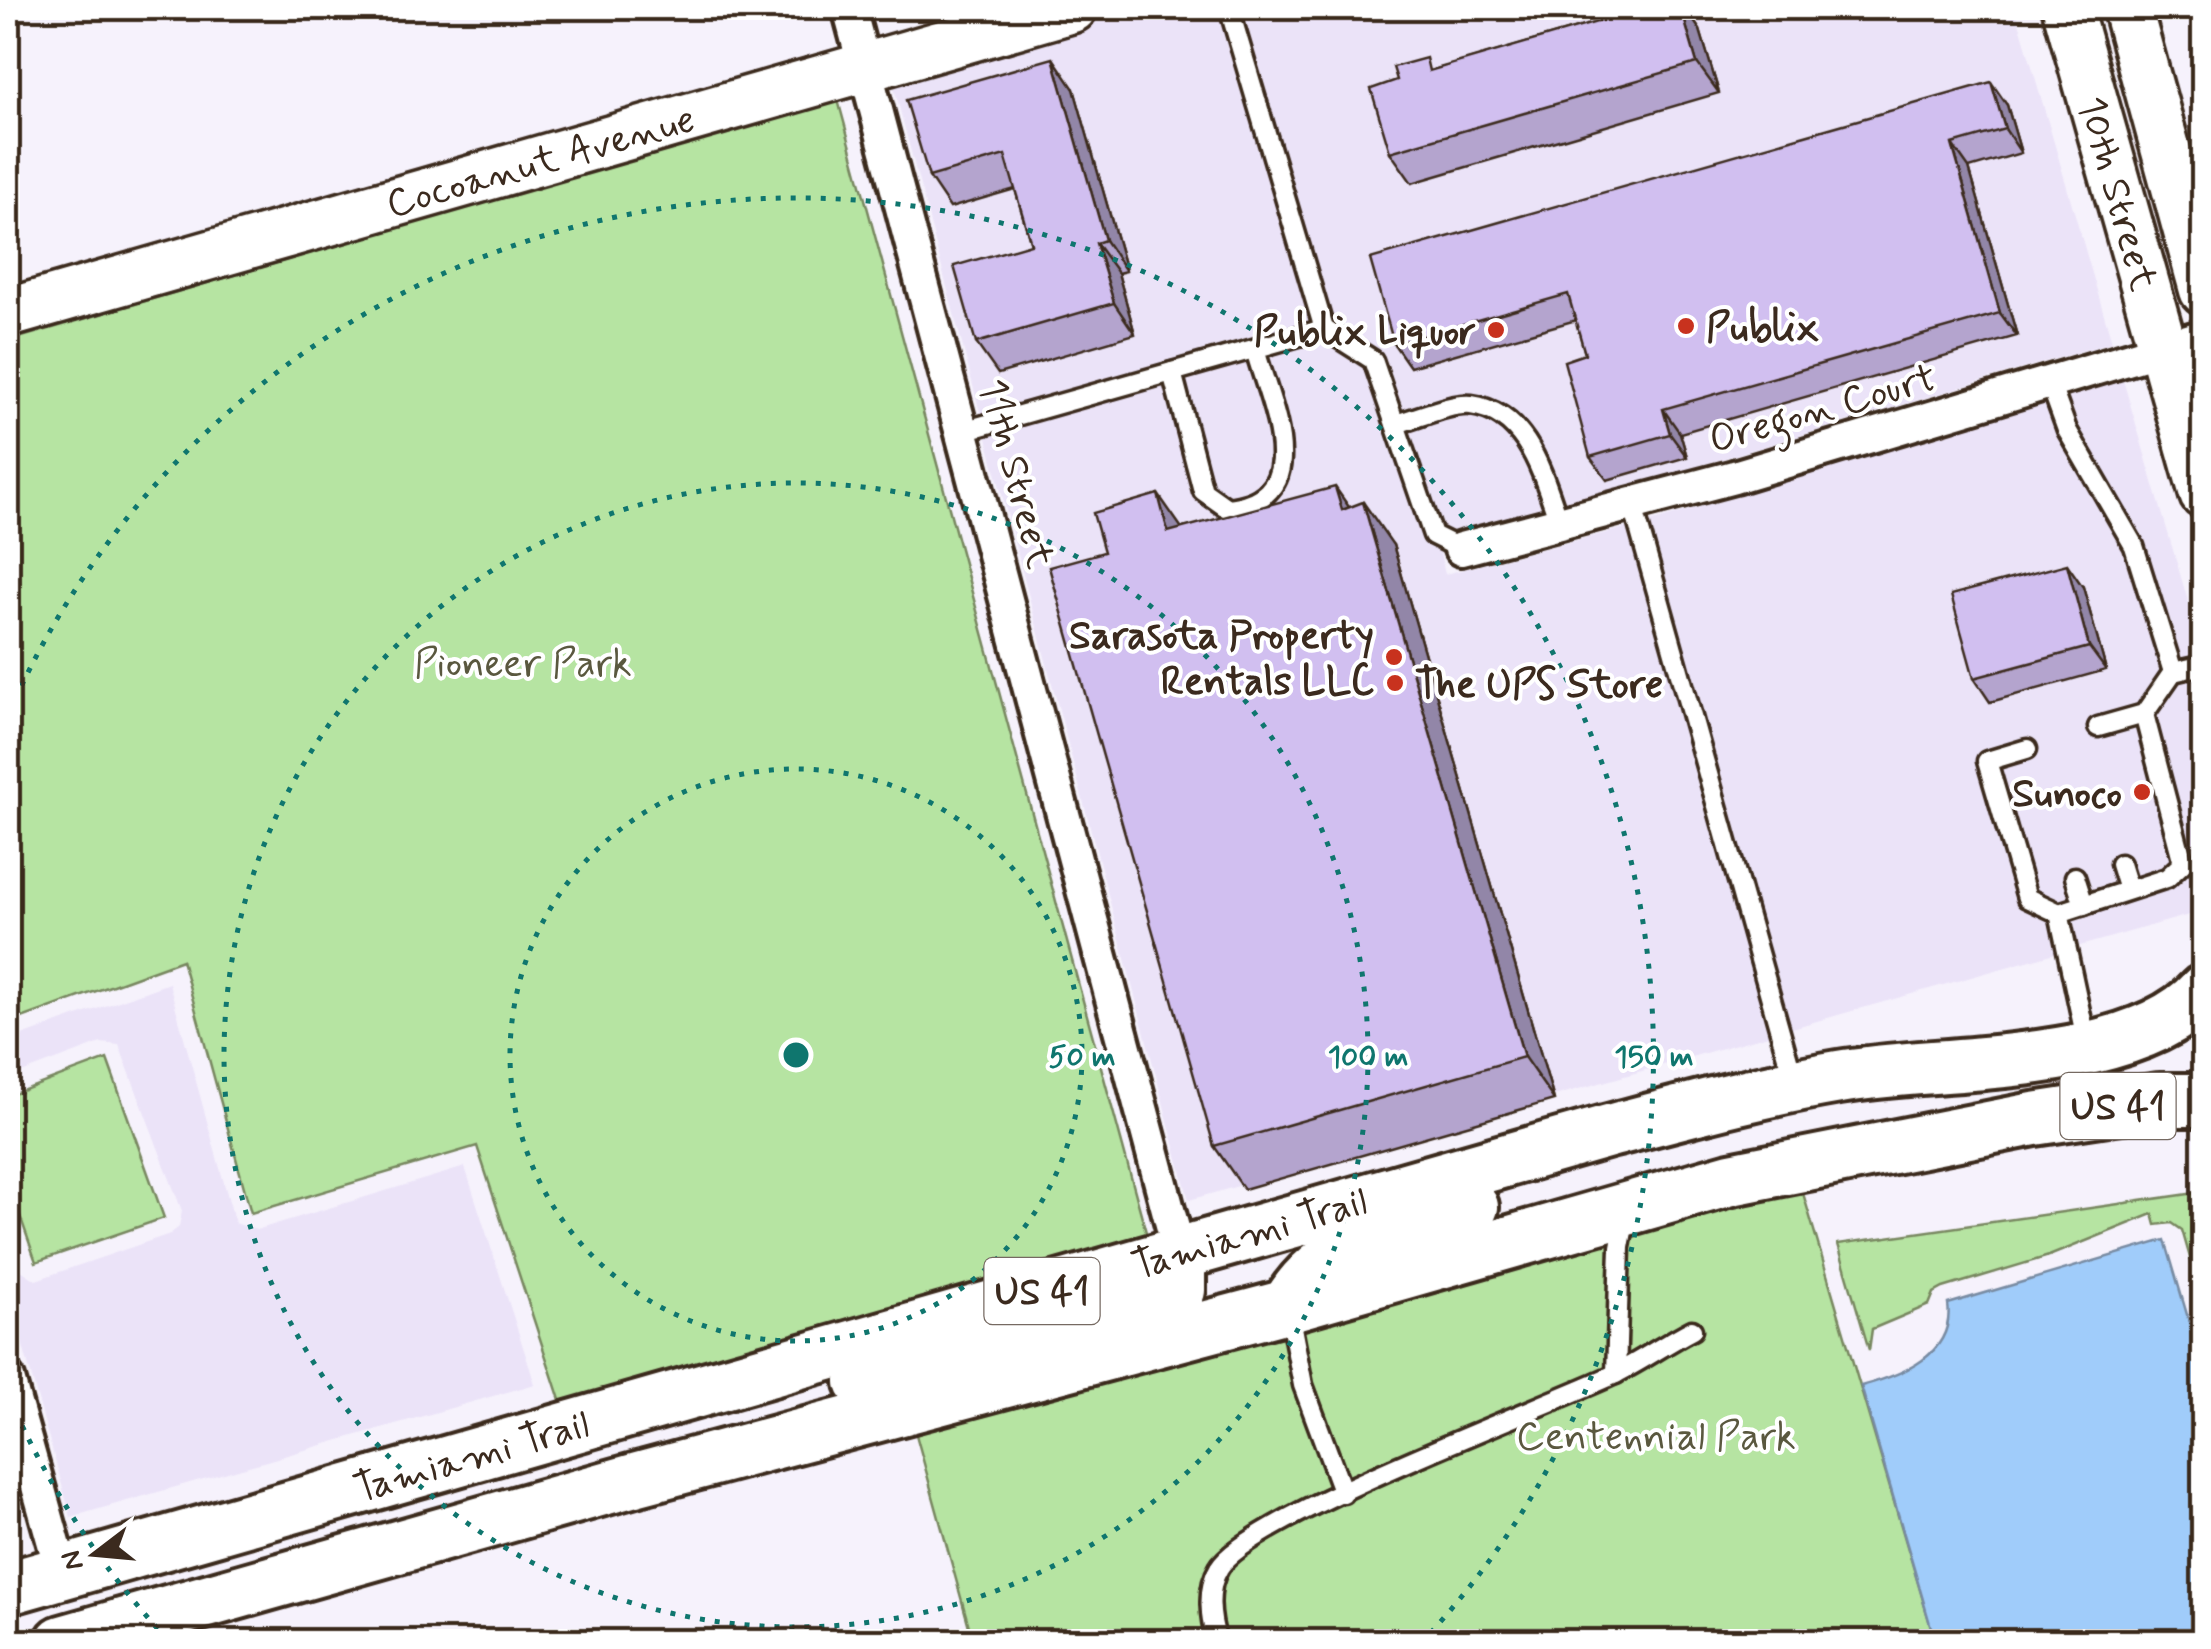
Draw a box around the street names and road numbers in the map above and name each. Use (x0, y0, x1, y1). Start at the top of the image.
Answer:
street label: 10th Street (2064, 91, 2169, 297)
street label: Cocoanut Avenue (381, 94, 701, 232)
street label: Oregon Court (1703, 353, 1943, 471)
street label: 11th Street (965, 373, 1065, 574)
road number: US 41 (2060, 1073, 2176, 1139)
street label: Tamiami Trail (1126, 1176, 1374, 1293)
road number: US 41 (984, 1258, 1100, 1324)
street label: Tamiami Trail (348, 1399, 596, 1516)

